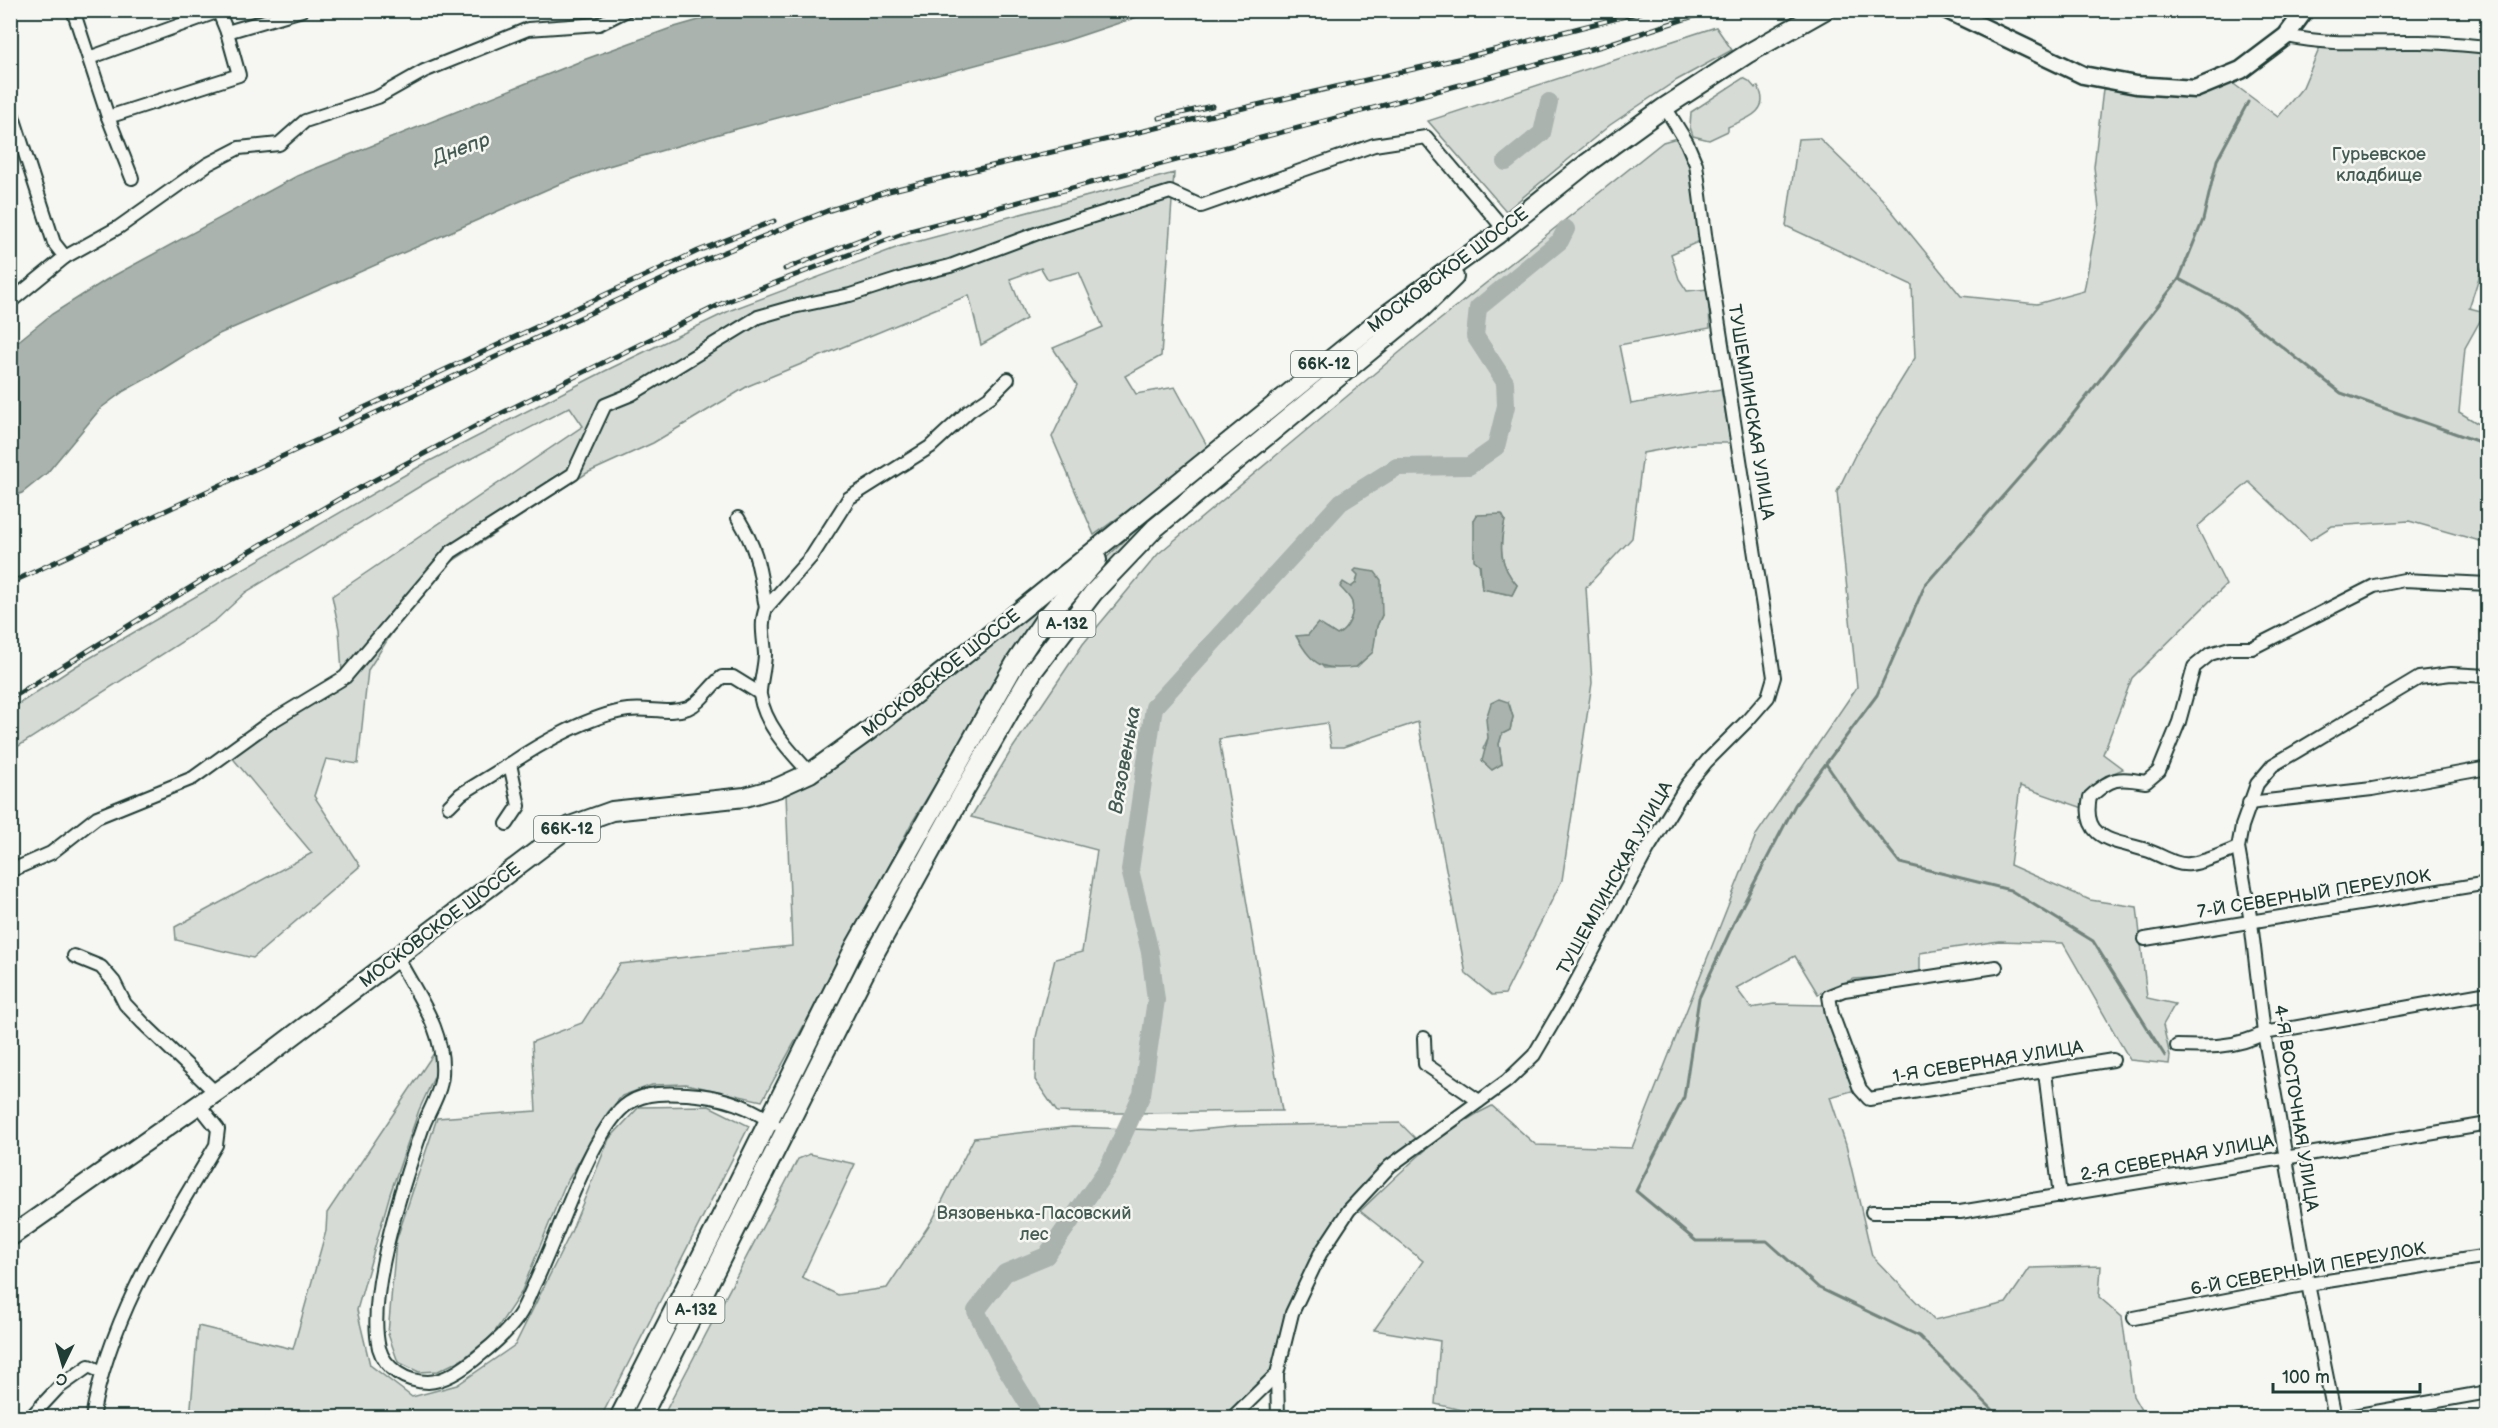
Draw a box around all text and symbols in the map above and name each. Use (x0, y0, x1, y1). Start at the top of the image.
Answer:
water label: Днепр (427, 128, 493, 171)
park label: Гурьевское кладбище (2332, 144, 2426, 186)
street label: МОСКОВСКОЕ ШОССЕ (1364, 203, 1532, 337)
street label: ТУШЕМЛИНСКАЯ УЛИЦА (1724, 303, 1778, 521)
road number: 66К-12 (1291, 351, 1357, 377)
street label: МОСКОВСКОЕ ШОССЕ (858, 605, 1024, 741)
road number: А-132 (1038, 611, 1096, 637)
water label: Вязовенька (1104, 704, 1146, 816)
street label: ТУШЕМЛИНСКАЯ УЛИЦА (1553, 778, 1677, 978)
road number: 66К-12 (534, 816, 600, 842)
street label: МОСКОВСКОЕ ШОССЕ (356, 858, 524, 992)
street label: 7-Й СЕВЕРНЫЙ ПЕРЕУЛОК (2196, 865, 2432, 923)
street label: 4-Я ВОСТОЧНАЯ УЛИЦА (2269, 1003, 2323, 1213)
street label: 1-Я СЕВЕРНАЯ УЛИЦА (1891, 1037, 2085, 1087)
street label: 2-Я СЕВЕРНАЯ УЛИЦА (2079, 1131, 2275, 1185)
park label: Вязовенька-Пасовский лес (936, 1203, 1132, 1245)
street label: 6-Й СЕВЕРНЫЙ ПЕРЕУЛОК (2189, 1238, 2427, 1300)
road number: А-132 (668, 1297, 724, 1323)
north arrow (33, 1335, 93, 1395)
scale bar (2273, 1356, 2420, 1394)
text: 100 m (2282, 1367, 2330, 1388)
text: С (55, 1368, 68, 1388)

